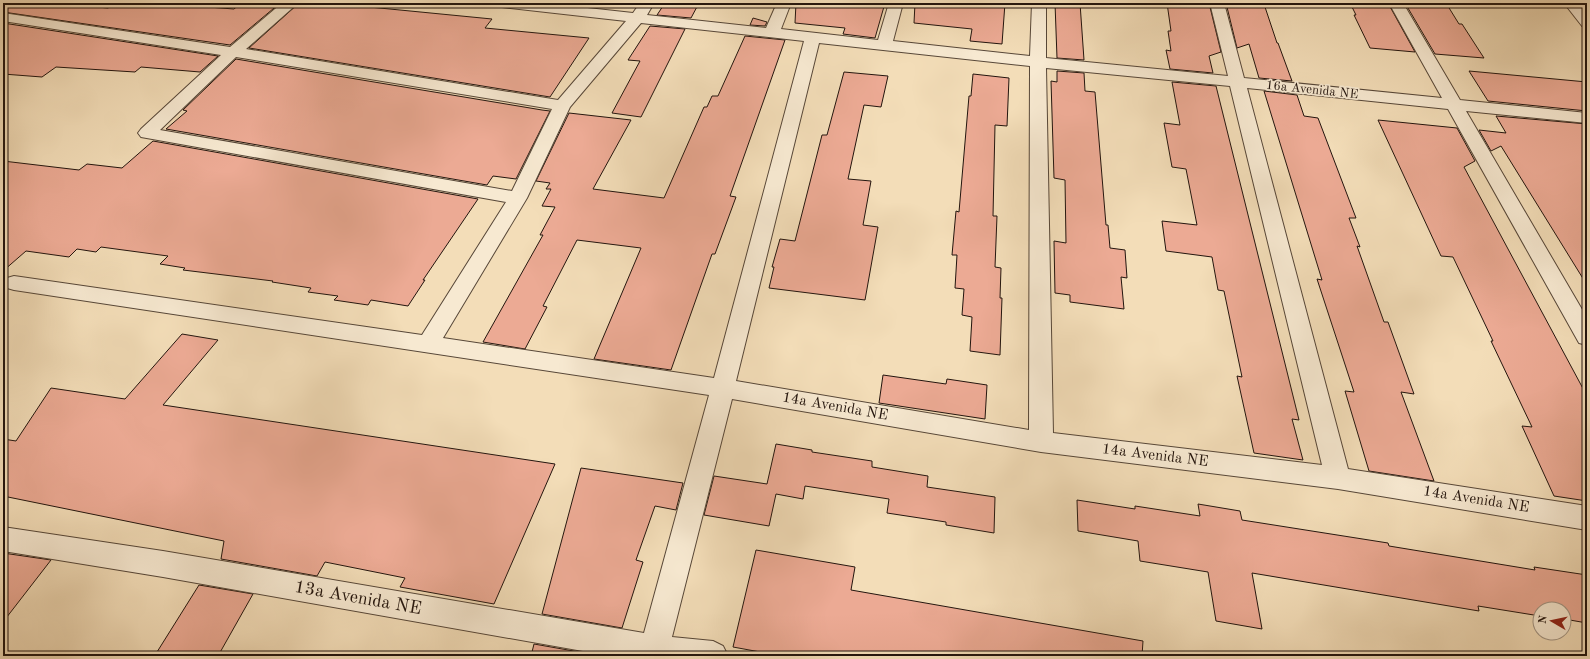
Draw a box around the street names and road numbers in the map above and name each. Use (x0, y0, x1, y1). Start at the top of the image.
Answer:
street label: 16a Avenida NE (1265, 79, 1359, 101)
street label: 14a Avenida NE (781, 390, 889, 424)
street label: 14a Avenida NE (1101, 442, 1209, 470)
street label: 14a Avenida NE (1422, 484, 1530, 516)
street label: 13a Avenida NE (293, 578, 423, 618)

